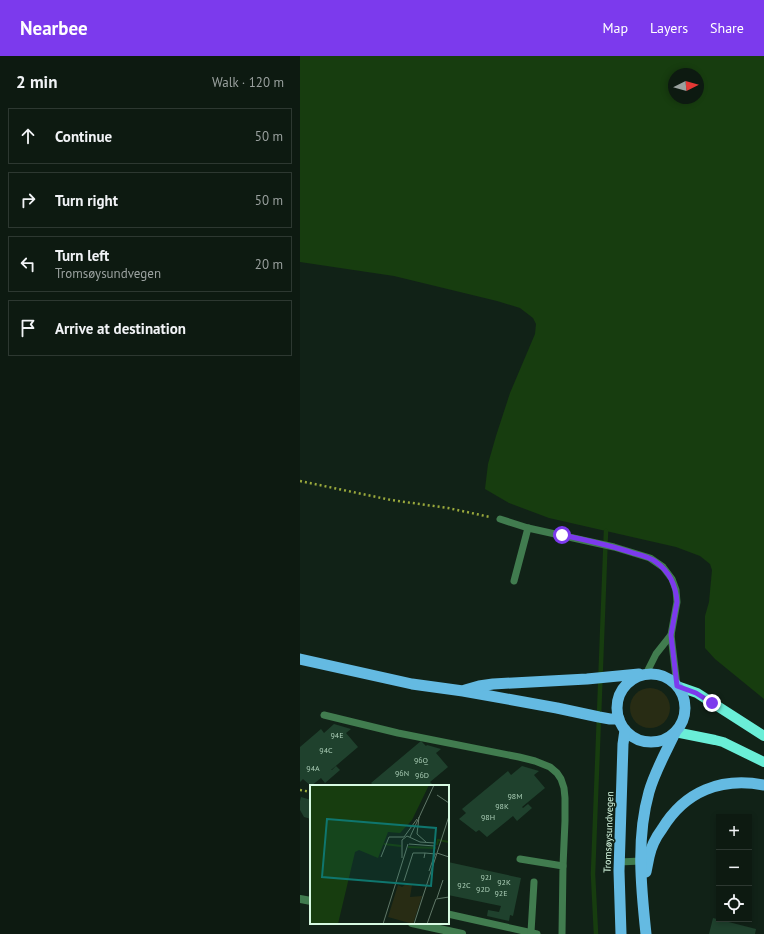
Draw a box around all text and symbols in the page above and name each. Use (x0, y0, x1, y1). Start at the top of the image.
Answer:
text: Nearbee (20, 16, 88, 40)
text: Map (602, 19, 628, 37)
text: Layers (650, 19, 688, 37)
text: Share (710, 19, 744, 37)
north arrow (668, 68, 704, 104)
text: 2 min (16, 71, 57, 93)
text: Walk · 120 m (212, 74, 284, 91)
icon: ahead (17, 125, 39, 147)
text: Continue (55, 127, 112, 146)
text: 50 m (255, 128, 283, 145)
icon: right (17, 189, 39, 211)
text: Turn right (55, 191, 118, 210)
text: 50 m (255, 192, 283, 209)
text: Turn left (55, 246, 109, 265)
icon: left (17, 253, 39, 275)
text: 20 m (255, 256, 283, 273)
text: Tromsøysundvegen (55, 265, 161, 282)
icon: arrive (17, 317, 39, 339)
text: Arrive at destination (55, 319, 186, 338)
route start (553, 526, 571, 544)
route end (703, 694, 721, 712)
house number: 94E (330, 730, 344, 740)
house number: 94C (319, 745, 333, 755)
house number: 96Q (414, 755, 429, 765)
house number: 94A (306, 763, 320, 773)
house number: 96N (395, 768, 409, 778)
house number: 96D (415, 770, 429, 780)
inset map (310, 785, 449, 924)
house number: 98M (507, 791, 523, 801)
street label: Tromsøysundvegen (601, 791, 616, 873)
house number: 98K (495, 801, 509, 811)
house number: 98H (481, 812, 495, 822)
map controls (716, 814, 752, 922)
button: + (716, 814, 752, 850)
button: − (716, 850, 752, 886)
house number: 92J (480, 872, 492, 882)
house number: 92K (497, 877, 511, 887)
house number: 92C (457, 880, 471, 890)
house number: 92D (476, 884, 490, 894)
button: locate (716, 886, 752, 922)
house number: 92E (494, 888, 508, 898)

